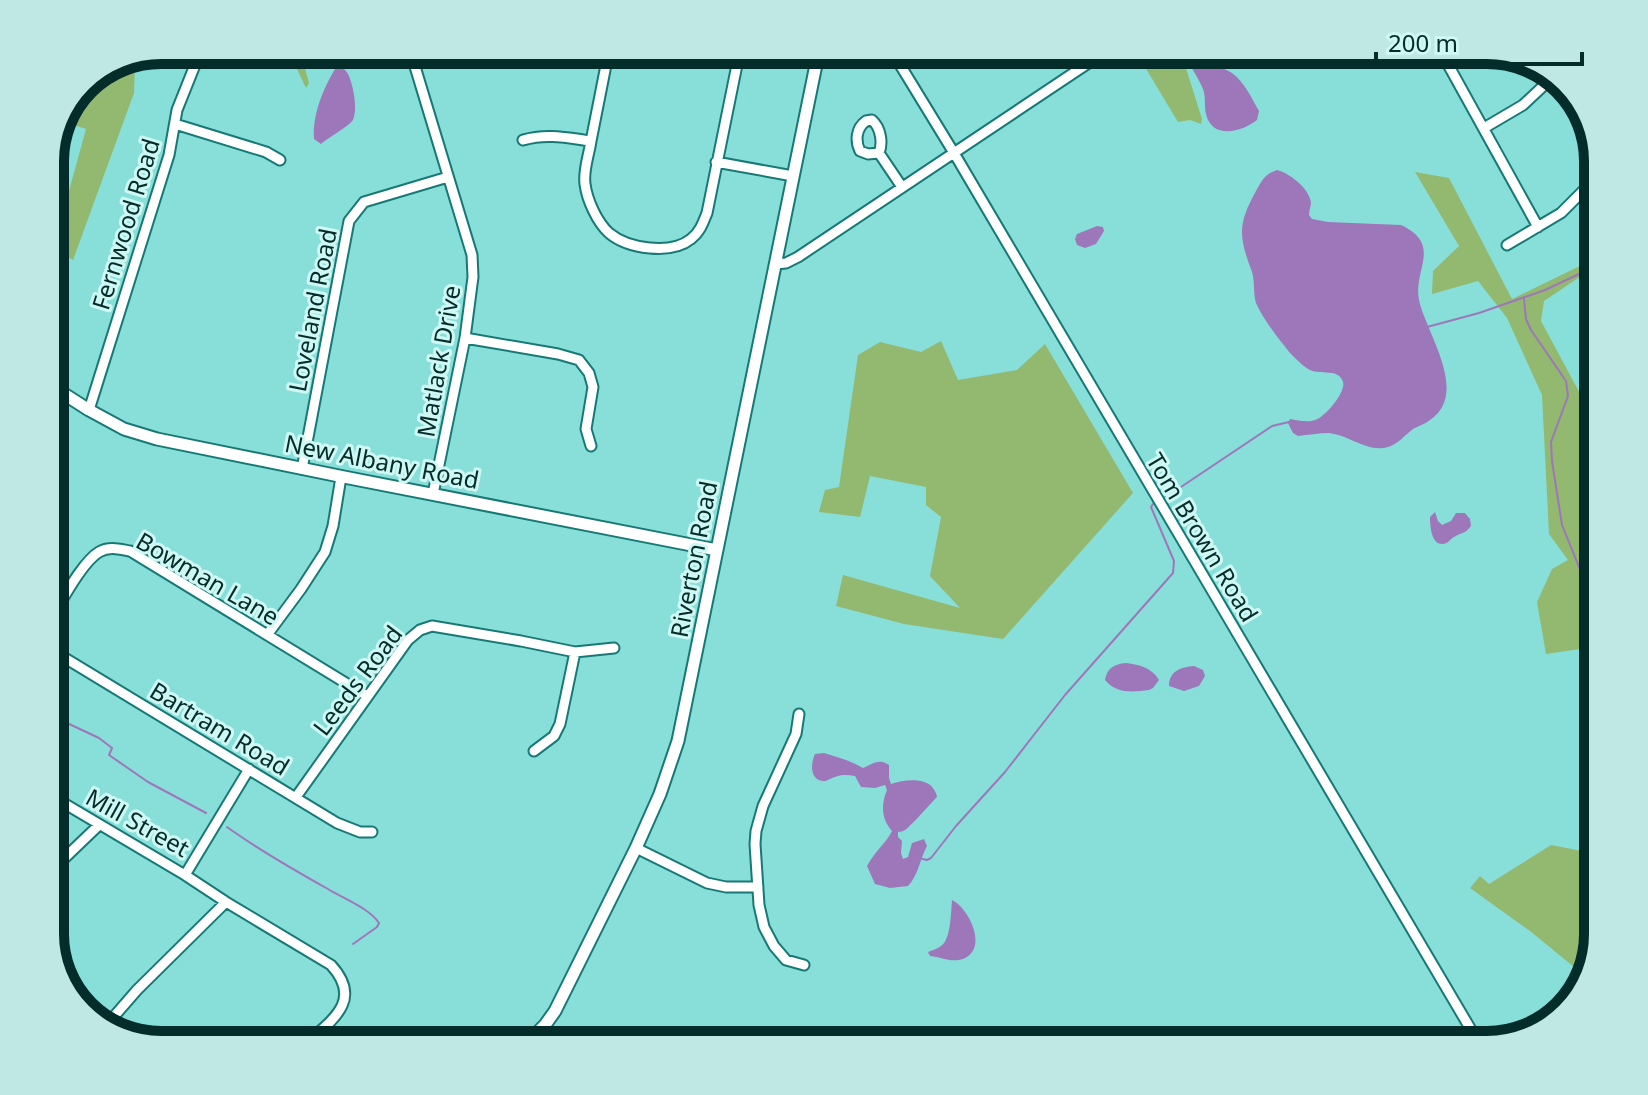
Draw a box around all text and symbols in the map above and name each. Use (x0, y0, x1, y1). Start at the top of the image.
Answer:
scale bar (1376, 16, 1582, 66)
text: 200 m (1388, 26, 1458, 59)
street label: Fernwood Road (83, 134, 167, 314)
street label: Loveland Road (280, 226, 344, 394)
street label: Matlack Drive (408, 283, 468, 439)
street label: New Albany Road (282, 426, 482, 496)
street label: Tom Brown Road (1140, 446, 1266, 628)
street label: Riverton Road (662, 478, 724, 640)
street label: Bowman Lane (131, 524, 285, 632)
street label: Leeds Road (305, 618, 409, 742)
street label: Bartram Road (144, 673, 296, 783)
street label: Mill Street (80, 780, 196, 864)

